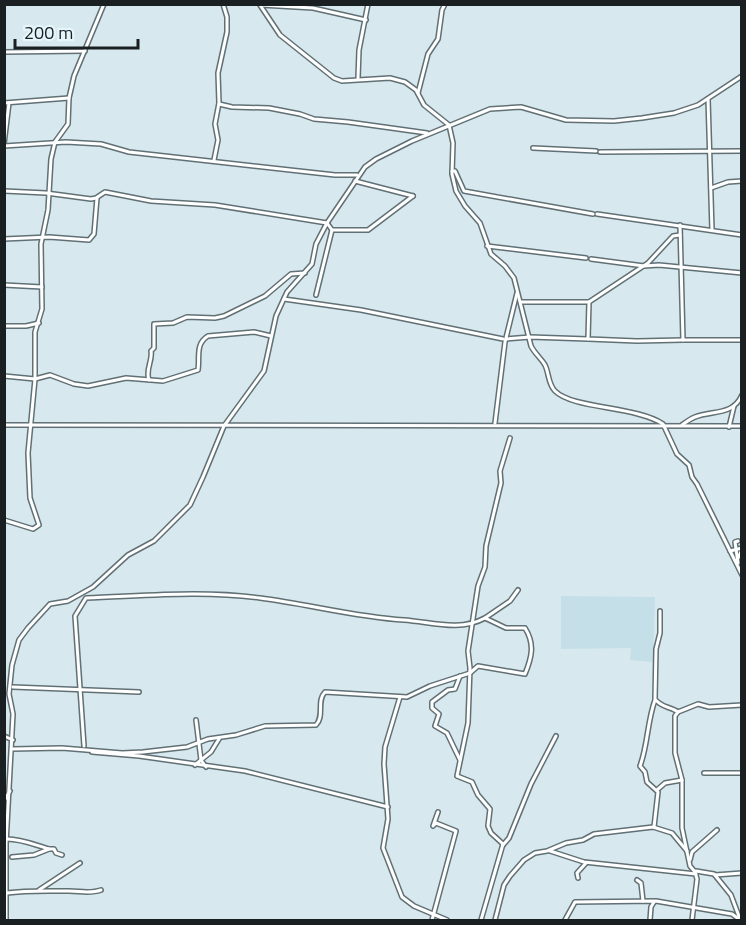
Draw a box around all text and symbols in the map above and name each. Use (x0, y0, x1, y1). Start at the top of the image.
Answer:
scale bar (15, 12, 138, 50)
text: 200 m (24, 19, 73, 46)

